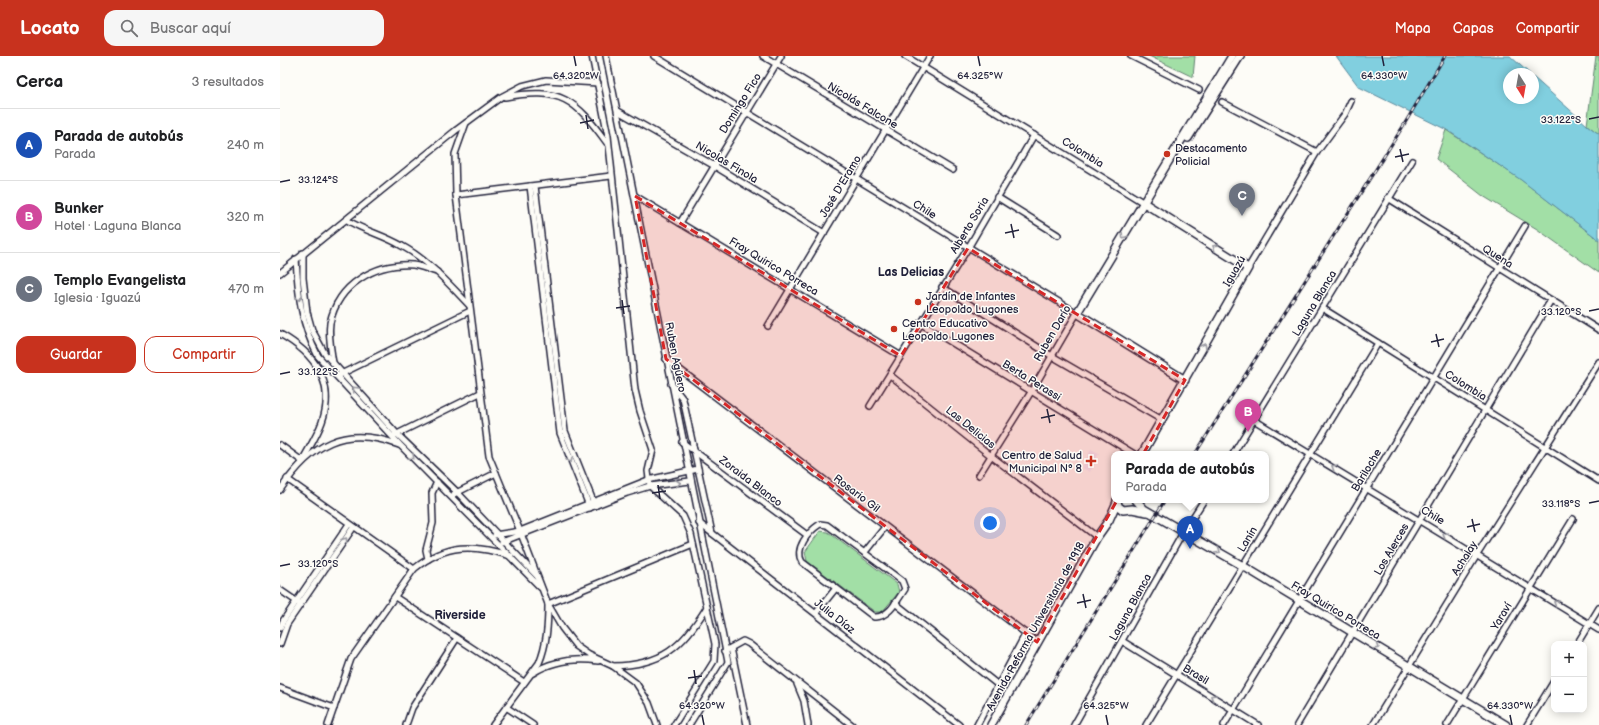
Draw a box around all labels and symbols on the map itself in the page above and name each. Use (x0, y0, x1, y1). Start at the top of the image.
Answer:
north arrow (1503, 68, 1539, 104)
text: 64.320°W (553, 70, 599, 82)
text: 64.325°W (957, 70, 1003, 82)
text: 64.330°W (1361, 70, 1407, 82)
street label: Domingo Fico (717, 71, 764, 136)
street label: Nicolás Falcone (825, 79, 901, 132)
text: 33.122°S (1541, 114, 1581, 126)
street label: Colombia (1059, 134, 1106, 170)
street label: Nicolas Finola (693, 139, 760, 186)
place label: Destacamento Policial (1175, 142, 1247, 168)
marker: Destacamento Policial (1162, 149, 1172, 159)
street label: José D'Eramo (817, 153, 864, 220)
text: 33.124°S (298, 174, 338, 186)
pin: C (1229, 183, 1255, 216)
street label: Alberto Soria (947, 195, 991, 256)
street label: Chile (911, 197, 939, 222)
one-way arrow (1121, 232, 1129, 239)
street label: Fray Quirico Porreca (727, 235, 821, 298)
street label: Quena (1480, 242, 1515, 271)
one-way arrow (1212, 244, 1219, 252)
street label: Iguazú (1220, 254, 1248, 289)
district label: Las Delicias (878, 265, 944, 280)
street label: Laguna Blanca (1290, 268, 1339, 339)
place label: Jardín de Infantes Leopoldo Lugones (926, 290, 1019, 316)
one-way arrow (294, 295, 303, 301)
marker: Jardín de Infantes Leopoldo Lugones (913, 297, 923, 307)
street label: Ruben Darío (1031, 303, 1074, 364)
text: 33.120°S (1541, 306, 1581, 318)
place label: Centro Educativo Leopoldo Lugones (902, 317, 995, 343)
street label: Ruben Agüero (662, 321, 689, 393)
marker: Centro Educativo Leopoldo Lugones (889, 324, 899, 334)
one-way arrow (1106, 329, 1113, 336)
one-way arrow (1200, 343, 1207, 350)
street label: Berta Perassi (1000, 357, 1064, 404)
text: 33.122°S (298, 366, 338, 378)
street label: Colombia (1442, 367, 1489, 403)
one-way arrow (353, 386, 360, 393)
pin: B (1235, 399, 1261, 432)
street label: Las Delicias (943, 403, 999, 452)
street label: Bariloche (1349, 446, 1384, 494)
place label: Centro de Salud Municipal Nº 8 (1002, 449, 1082, 475)
one-way arrow (407, 452, 415, 460)
street label: Zoraida Blanco (716, 453, 785, 509)
one-way arrow (565, 455, 573, 463)
marker: Centro de Salud Municipal Nº 8 (1085, 455, 1097, 467)
one-way arrow (1331, 465, 1338, 472)
street label: Rosario Gil (831, 472, 882, 515)
one-way arrow (675, 478, 681, 487)
text: 33.118°S (1542, 498, 1580, 510)
street label: Chile (1419, 503, 1447, 528)
your location (980, 513, 1000, 533)
pin: A (1177, 516, 1203, 549)
street label: Los Alerces (1371, 520, 1412, 578)
street label: Lanín (1235, 524, 1260, 554)
one-way arrow (1442, 533, 1449, 540)
one-way arrow (340, 537, 348, 544)
street label: Achalay (1449, 539, 1480, 578)
street label: Avenida Reforma Universitaria de 1918 (984, 540, 1087, 713)
one-way arrow (1214, 546, 1221, 553)
text: 33.120°S (298, 558, 338, 570)
street label: Laguna Blanca (1107, 572, 1154, 643)
street label: Fray Quirico Porreca (1289, 579, 1383, 642)
street label: Julia Díaz (812, 596, 858, 637)
street label: Yaraví (1488, 600, 1515, 633)
one-way arrow (1553, 601, 1560, 608)
district label: Riverside (434, 608, 486, 623)
one-way arrow (1373, 642, 1380, 650)
street label: Brasil (1180, 662, 1211, 687)
one-way arrow (1210, 694, 1217, 702)
text: 64.320°W (679, 700, 725, 712)
text: 64.325°W (1083, 700, 1129, 712)
text: 64.330°W (1487, 700, 1533, 712)

